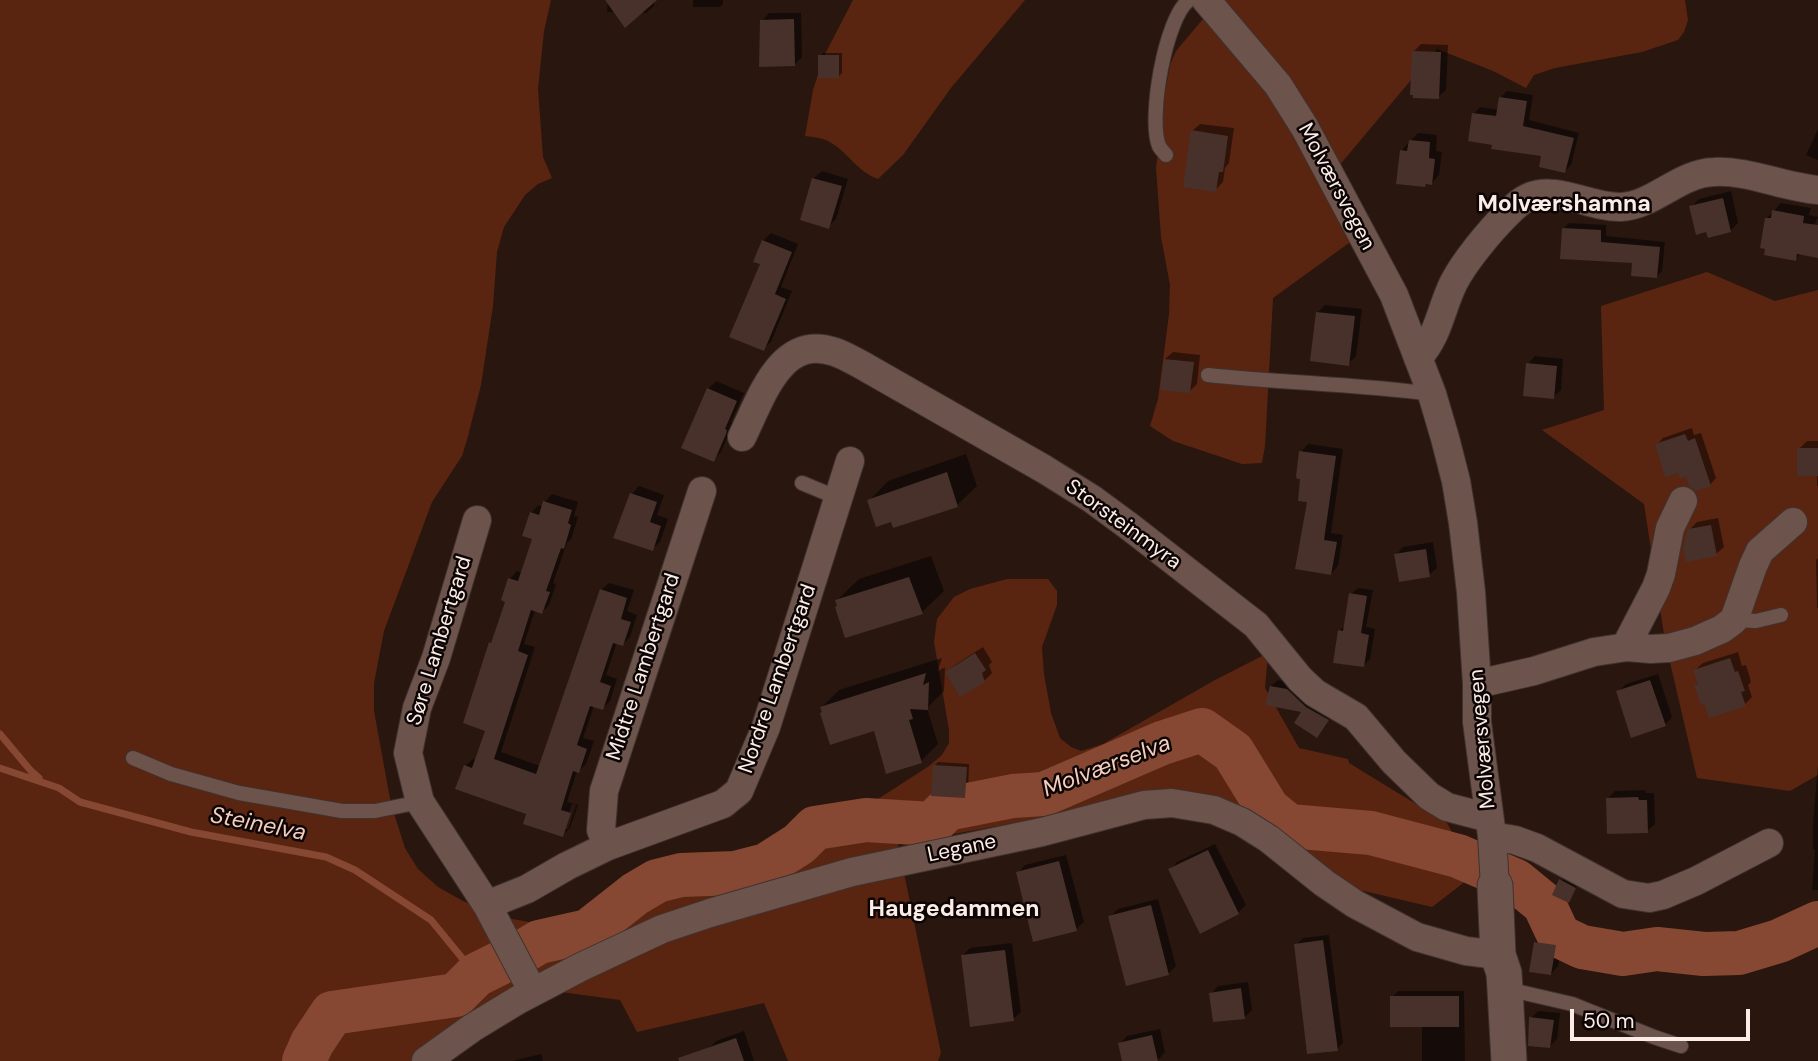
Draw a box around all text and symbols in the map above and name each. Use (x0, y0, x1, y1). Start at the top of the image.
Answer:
street label: Molværsvegen (1292, 119, 1380, 255)
district label: Molværshamna (1477, 191, 1651, 219)
street label: Storsteinmyra (1060, 475, 1186, 575)
street label: Søre Lambertgard (402, 553, 478, 729)
street label: Midtre Lambertgard (602, 570, 686, 764)
street label: Nordre Lambertgard (734, 581, 822, 777)
street label: Molværsvegen (1464, 668, 1502, 810)
water label: Molværselva (1039, 730, 1175, 804)
water label: Steinelva (208, 802, 308, 848)
street label: Legane (925, 829, 999, 869)
district label: Haugedammen (868, 896, 1040, 924)
scale bar (1573, 995, 1753, 1038)
text: 50 m (1583, 1007, 1634, 1035)

